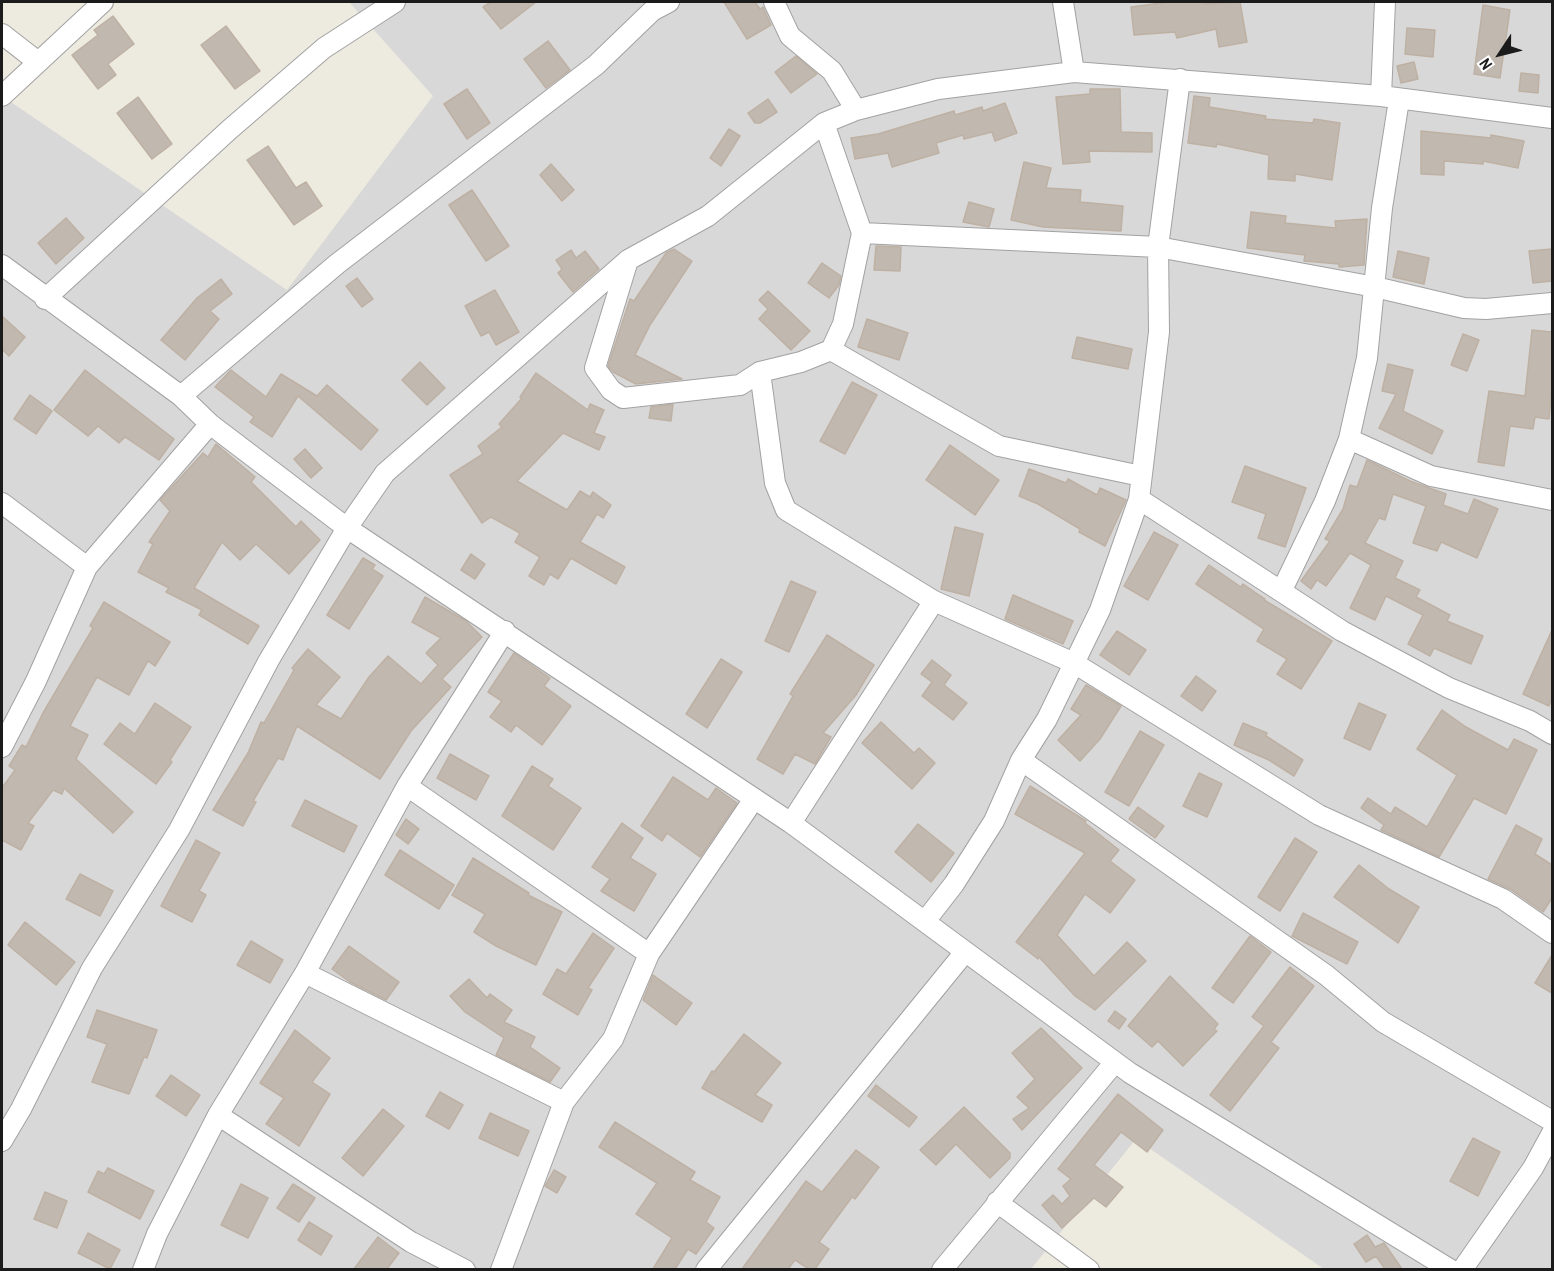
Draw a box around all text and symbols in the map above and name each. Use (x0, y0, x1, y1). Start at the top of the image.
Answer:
north arrow (1470, 24, 1530, 84)
text: N (1474, 54, 1497, 75)

